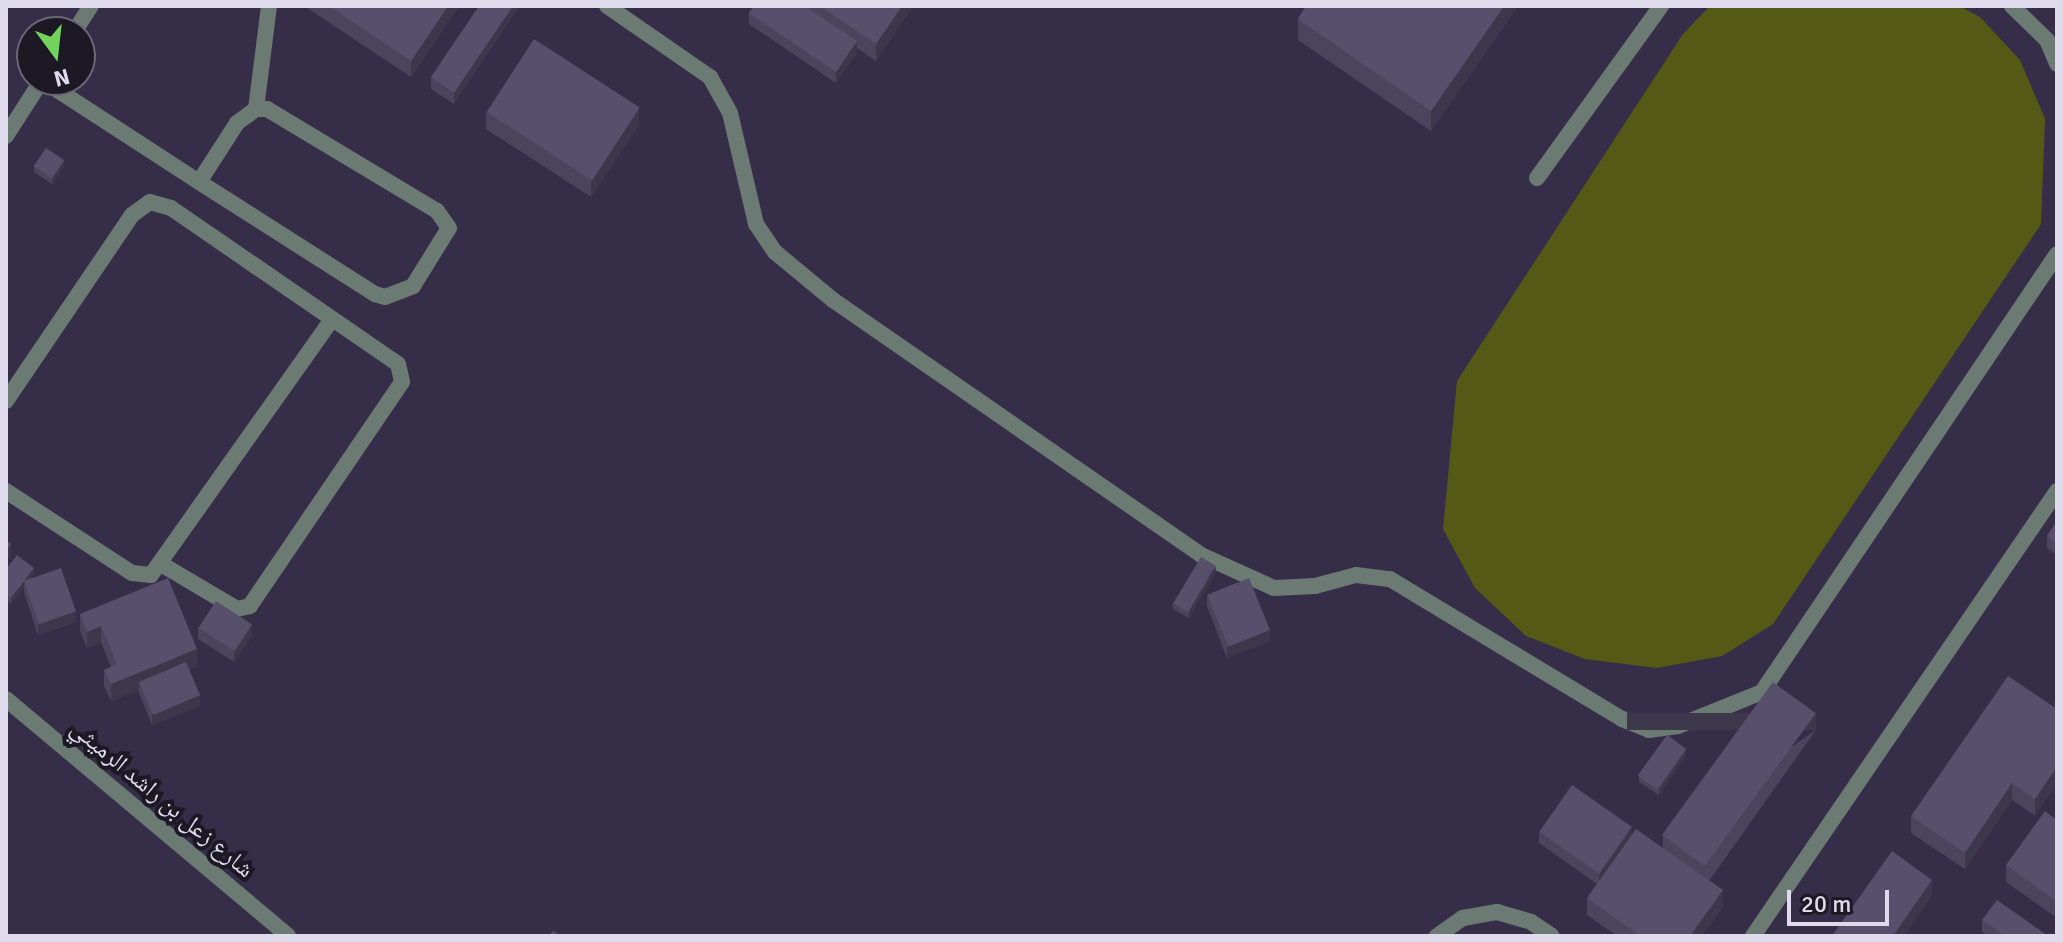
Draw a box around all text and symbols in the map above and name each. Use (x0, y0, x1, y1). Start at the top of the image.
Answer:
north arrow (16, 16, 96, 96)
text: N (51, 63, 73, 93)
street label: شارع زعل بن راشد الرميثي (65, 714, 259, 884)
scale bar (1791, 874, 1893, 924)
text: 20 m (1801, 889, 1851, 919)

